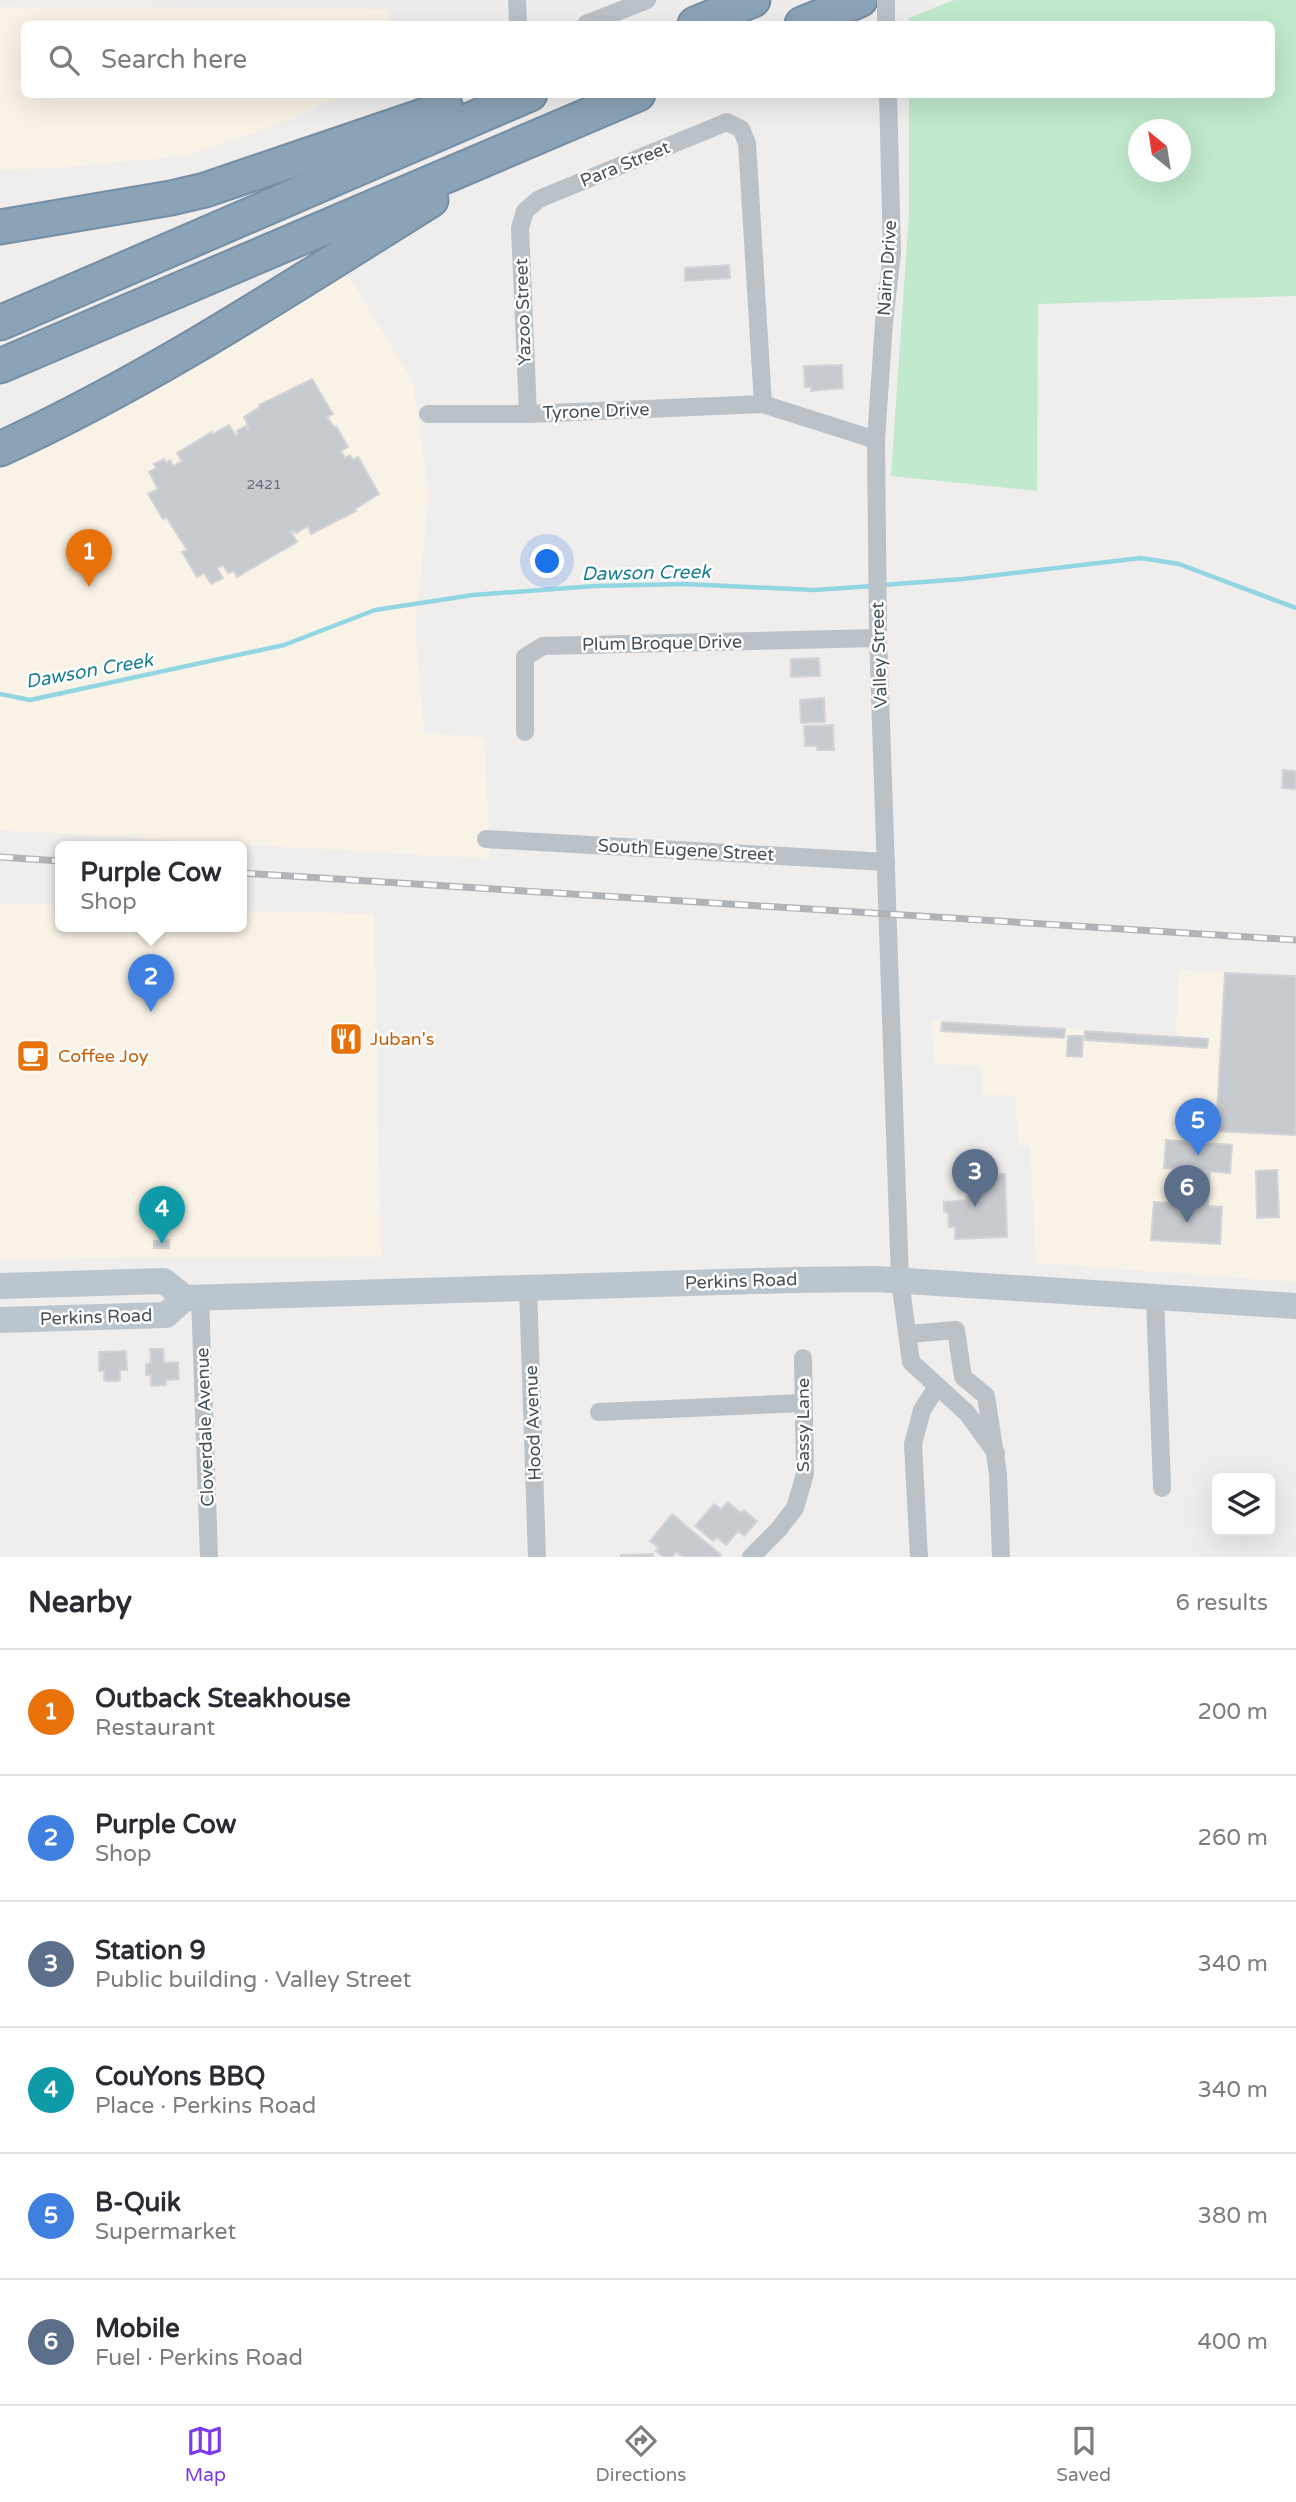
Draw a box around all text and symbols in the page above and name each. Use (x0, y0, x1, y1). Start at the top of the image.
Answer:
search box (21, 21, 1275, 98)
icon: search (45, 41, 83, 79)
text: Search here (101, 44, 247, 75)
north arrow (1128, 119, 1191, 182)
street label: Para Street (577, 136, 673, 192)
street label: Nairn Drive (873, 219, 901, 317)
street label: Yazoo Street (510, 258, 536, 366)
street label: Tyrone Drive (542, 398, 650, 424)
house number: 2421 (246, 476, 282, 493)
pin: 1 (66, 529, 112, 587)
your location (530, 544, 564, 578)
water label: Dawson Creek (581, 561, 712, 585)
street label: Valley Street (866, 601, 892, 709)
street label: Plum Broque Drive (582, 631, 742, 655)
water label: Dawson Creek (24, 649, 156, 693)
street label: South Eugene Street (597, 834, 775, 866)
popup (55, 841, 247, 932)
text: Purple Cow (80, 857, 222, 888)
text: Shop (80, 888, 137, 916)
pin: 2 (128, 954, 174, 1012)
restaurant icon: Juban's (327, 1020, 365, 1058)
place label: Juban's (370, 1028, 434, 1050)
cafe icon: Coffee Joy (14, 1037, 52, 1075)
place label: Coffee Joy (58, 1045, 149, 1067)
pin: 5 (1175, 1098, 1221, 1156)
pin: 3 (952, 1149, 998, 1207)
pin: 6 (1164, 1165, 1210, 1223)
pin: 4 (139, 1186, 185, 1244)
street label: Perkins Road (684, 1268, 798, 1294)
street label: Perkins Road (39, 1304, 153, 1330)
street label: Cloverdale Avenue (191, 1347, 219, 1507)
street label: Hood Avenue (520, 1365, 546, 1481)
street label: Sassy Lane (792, 1378, 814, 1472)
map controls (1212, 1473, 1275, 1536)
button: layers (1212, 1473, 1275, 1536)
text: Nearby (28, 1584, 132, 1621)
text: 6 results (1175, 1589, 1268, 1617)
text: Outback Steakhouse (95, 1683, 351, 1714)
text: 1 (44, 1698, 58, 1726)
text: 200 m (1198, 1698, 1268, 1726)
text: Restaurant (95, 1714, 215, 1742)
text: Purple Cow (95, 1809, 236, 1840)
text: 2 (44, 1824, 58, 1852)
text: 260 m (1198, 1824, 1268, 1852)
text: Shop (95, 1840, 152, 1868)
text: Station 9 (95, 1935, 206, 1966)
text: 3 (44, 1950, 58, 1978)
text: 340 m (1198, 1950, 1268, 1978)
text: Public building · Valley Street (95, 1966, 411, 1994)
text: CouYons BBQ (95, 2061, 265, 2092)
text: 4 (44, 2076, 58, 2104)
text: 340 m (1198, 2076, 1268, 2104)
text: Place · Perkins Road (95, 2092, 316, 2120)
text: B-Quik (95, 2187, 181, 2218)
text: 5 (44, 2202, 58, 2230)
text: 380 m (1198, 2202, 1268, 2230)
text: Supermarket (95, 2218, 236, 2246)
text: Mobile (95, 2313, 180, 2344)
text: 6 (44, 2328, 58, 2356)
text: 400 m (1198, 2328, 1268, 2356)
text: Fuel · Perkins Road (95, 2344, 303, 2372)
tab: Map (185, 2422, 226, 2486)
tab: Directions (596, 2422, 687, 2486)
tab: Saved (1056, 2422, 1111, 2486)

